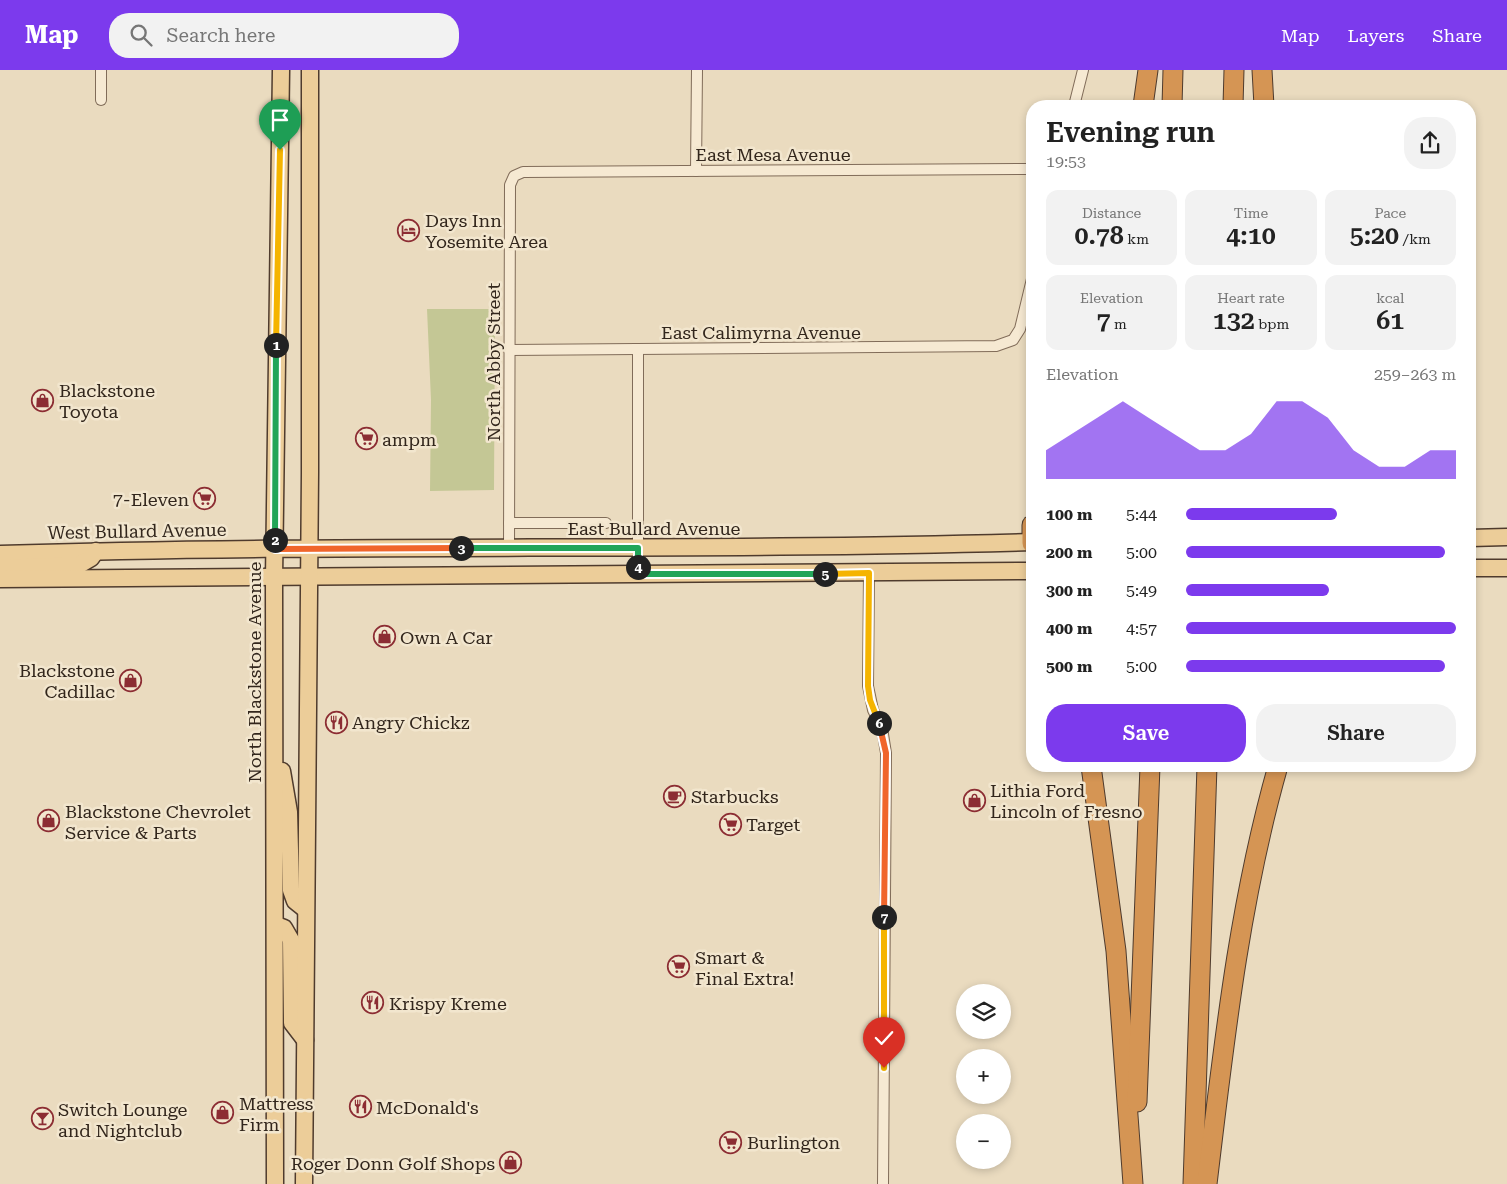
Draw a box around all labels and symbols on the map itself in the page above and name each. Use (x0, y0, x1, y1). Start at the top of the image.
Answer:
pin (259, 99, 301, 150)
street label: East Mesa Avenue (695, 144, 851, 165)
place label: Days Inn Yosemite Area (425, 210, 548, 252)
hotel icon: Days Inn Yosemite Area (397, 218, 421, 242)
street label: North Abby Street (483, 283, 504, 441)
street label: East Calimyrna Avenue (661, 322, 861, 343)
pin: 1 (264, 332, 288, 358)
place label: Blackstone Toyota (59, 380, 155, 422)
shop icon: Blackstone Toyota (31, 388, 55, 412)
supermarket icon: ampm (354, 427, 378, 451)
place label: ampm (382, 429, 436, 450)
supermarket icon: 7-Eleven (193, 487, 217, 511)
place label: 7-Eleven (113, 489, 189, 510)
street label: East Bullard Avenue (567, 518, 741, 539)
street label: West Bullard Avenue (47, 519, 227, 543)
pin: 2 (262, 528, 288, 552)
pin: 3 (448, 536, 474, 560)
pin: 4 (626, 554, 650, 580)
street label: North Blackstone Avenue (244, 561, 265, 783)
pin: 5 (812, 562, 838, 586)
shop icon: Own A Car (372, 625, 396, 649)
place label: Own A Car (400, 627, 493, 648)
place label: Blackstone Cadillac (19, 660, 115, 702)
shop icon: Blackstone Cadillac (119, 668, 143, 692)
restaurant icon: Angry Chickz (324, 710, 348, 734)
pin: 6 (866, 710, 892, 736)
place label: Angry Chickz (352, 712, 470, 733)
place label: Lithia Ford Lincoln of Fresno (990, 780, 1143, 822)
cafe icon: Starbucks (663, 784, 687, 808)
place label: Starbucks (691, 786, 779, 807)
shop icon: Lithia Ford Lincoln of Fresno (962, 788, 986, 812)
place label: Blackstone Chevrolet Service & Parts (65, 801, 251, 843)
shop icon: Blackstone Chevrolet Service & Parts (37, 809, 61, 833)
supermarket icon: Target (718, 812, 742, 836)
place label: Target (746, 814, 800, 835)
pin: 7 (872, 904, 896, 930)
place label: Smart & Final Extra! (695, 947, 794, 989)
supermarket icon: Smart & Final Extra! (667, 955, 691, 979)
restaurant icon: Krispy Kreme (361, 991, 385, 1015)
place label: Krispy Kreme (389, 993, 507, 1014)
pin (863, 1017, 905, 1068)
place label: Mattress Firm (239, 1093, 313, 1135)
restaurant icon: McDonald's (348, 1095, 372, 1119)
place label: McDonald's (376, 1097, 479, 1118)
place label: Switch Lounge and Nightclub (58, 1099, 188, 1141)
shop icon: Mattress Firm (211, 1101, 235, 1125)
bar icon: Switch Lounge and Nightclub (30, 1107, 54, 1131)
supermarket icon: Burlington (719, 1130, 743, 1154)
place label: Burlington (747, 1132, 840, 1153)
shop icon: Roger Donn Golf Shops (499, 1151, 523, 1175)
place label: Roger Donn Golf Shops (291, 1153, 495, 1174)

